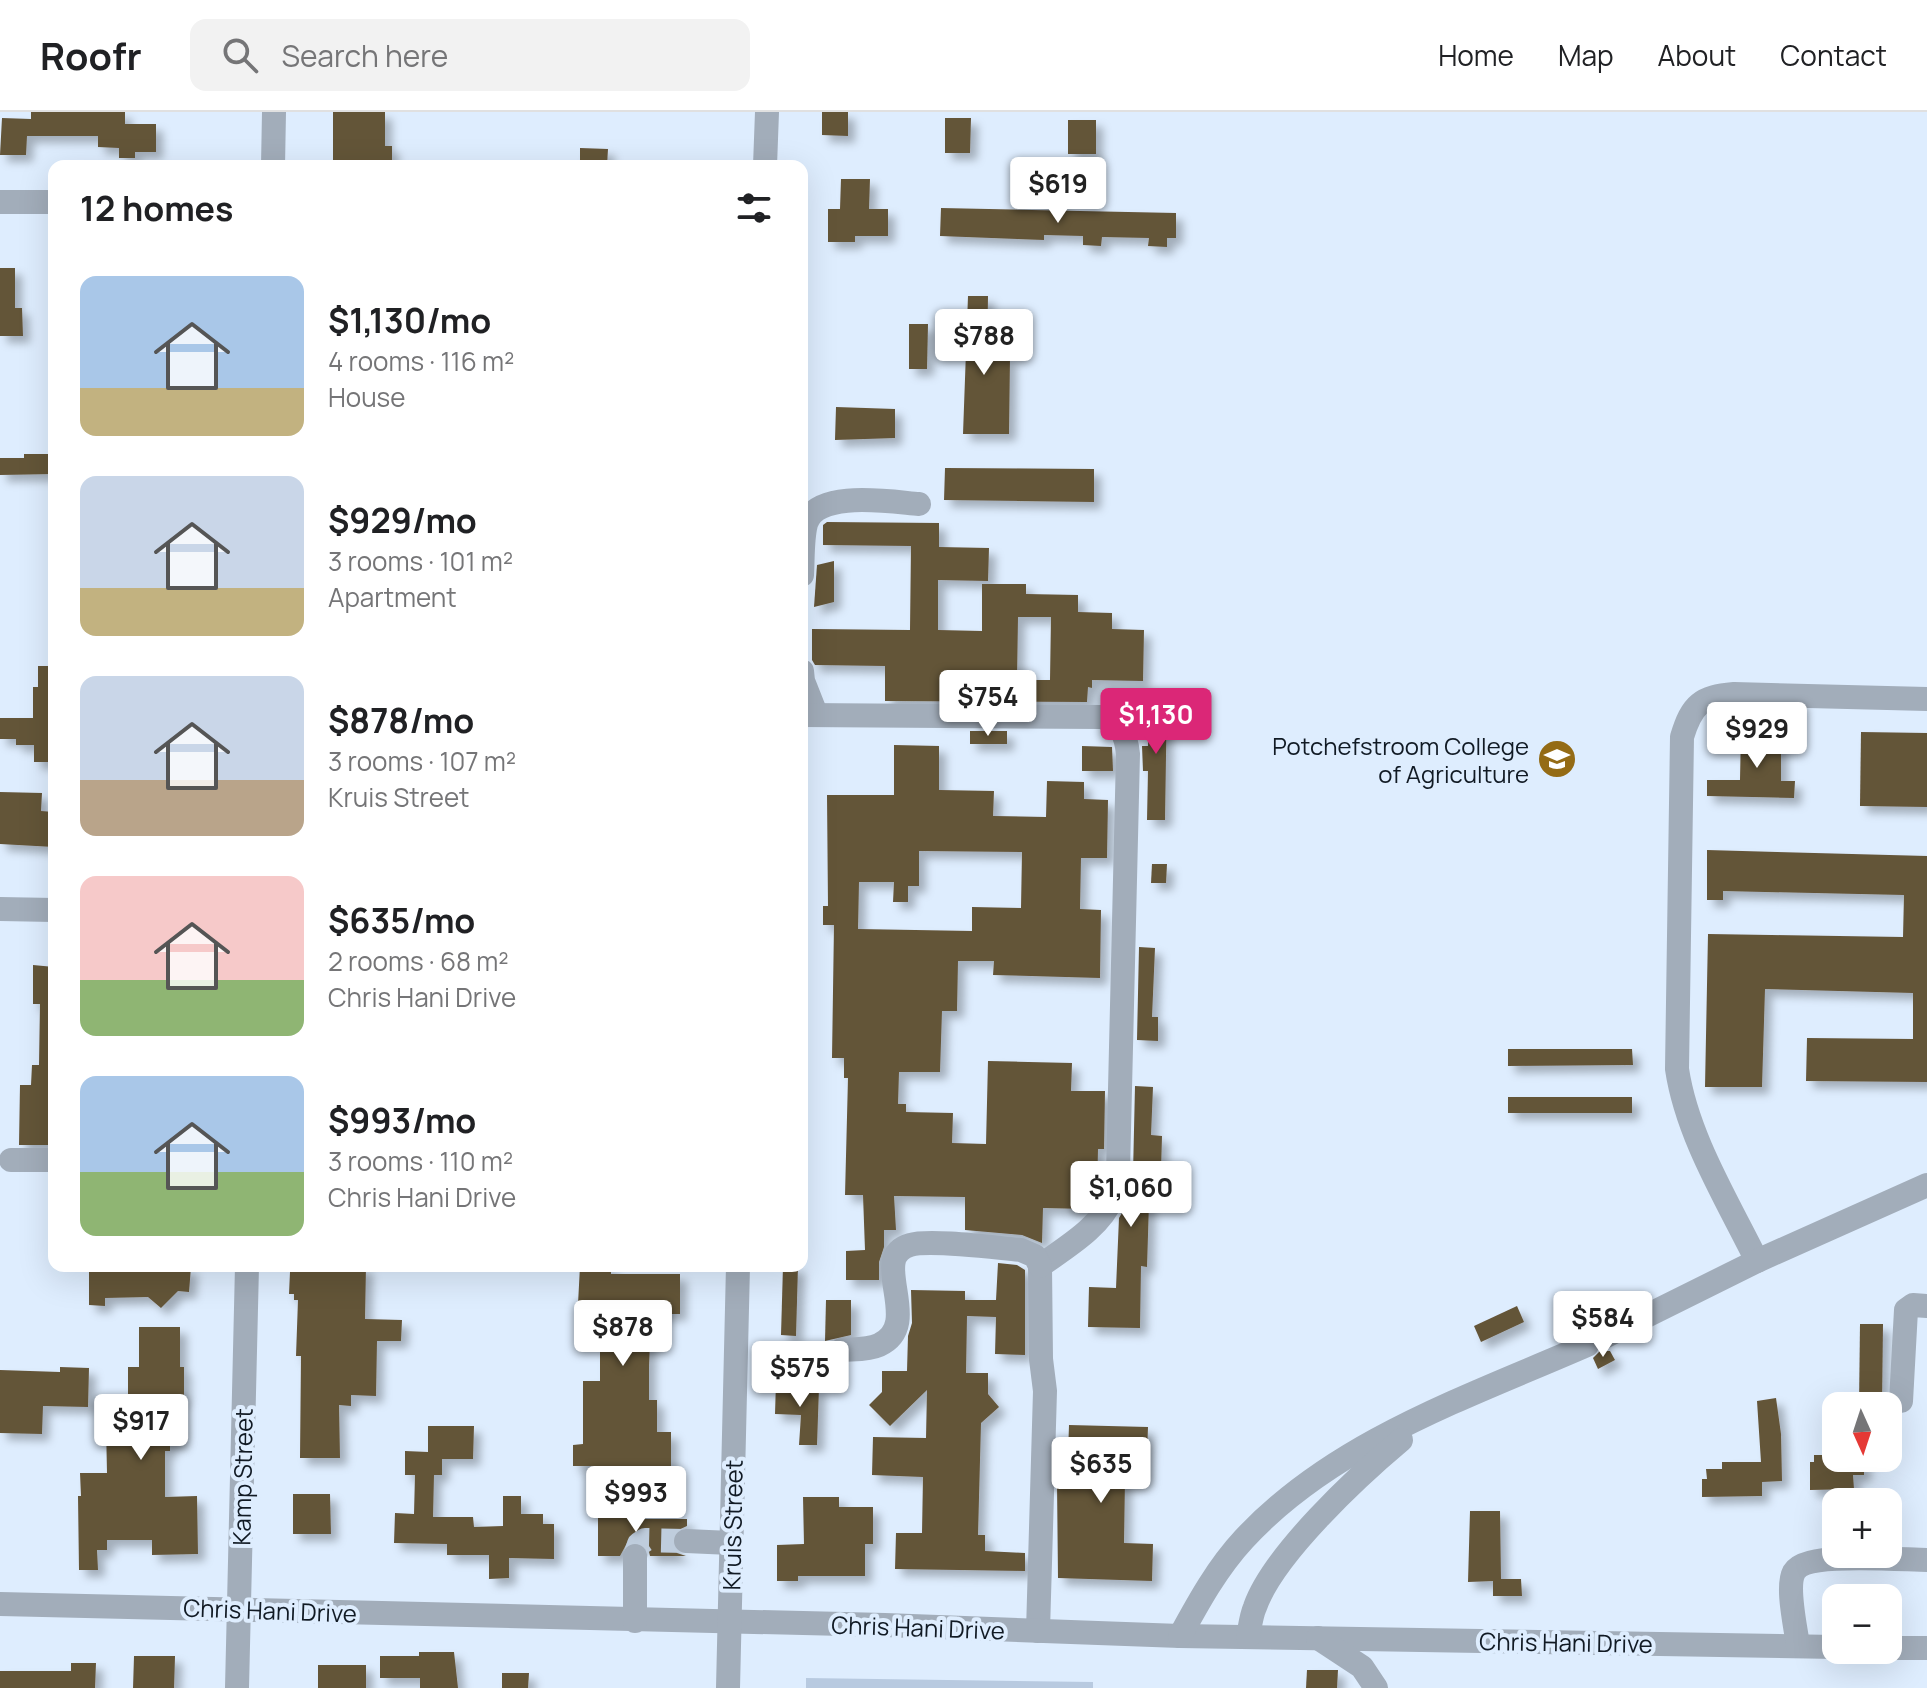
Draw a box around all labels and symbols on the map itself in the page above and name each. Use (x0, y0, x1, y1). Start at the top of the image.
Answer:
pin: $619 (1011, 157, 1105, 225)
pin: $788 (937, 309, 1031, 377)
pin: $754 (941, 670, 1035, 738)
pin: $1,130 (1091, 688, 1221, 756)
pin: $929 (1710, 702, 1804, 770)
place label: Potchefstroom College of Agriculture (1272, 729, 1529, 790)
school or university icon: Potchefstroom College of Agriculture (1536, 738, 1578, 780)
pin: $1,060 (1066, 1161, 1196, 1229)
pin: $584 (1556, 1291, 1650, 1359)
pin: $878 (576, 1300, 670, 1368)
pin: $575 (753, 1341, 847, 1409)
north arrow (1822, 1392, 1902, 1472)
pin: $917 (94, 1394, 188, 1462)
street label: Kamp Street (224, 1408, 260, 1546)
pin: $635 (1054, 1437, 1148, 1505)
street label: Kruis Street (714, 1459, 750, 1591)
pin: $993 (589, 1466, 683, 1534)
street label: Chris Hani Drive (183, 1590, 357, 1630)
street label: Chris Hani Drive (831, 1607, 1005, 1647)
street label: Chris Hani Drive (1479, 1624, 1653, 1660)

